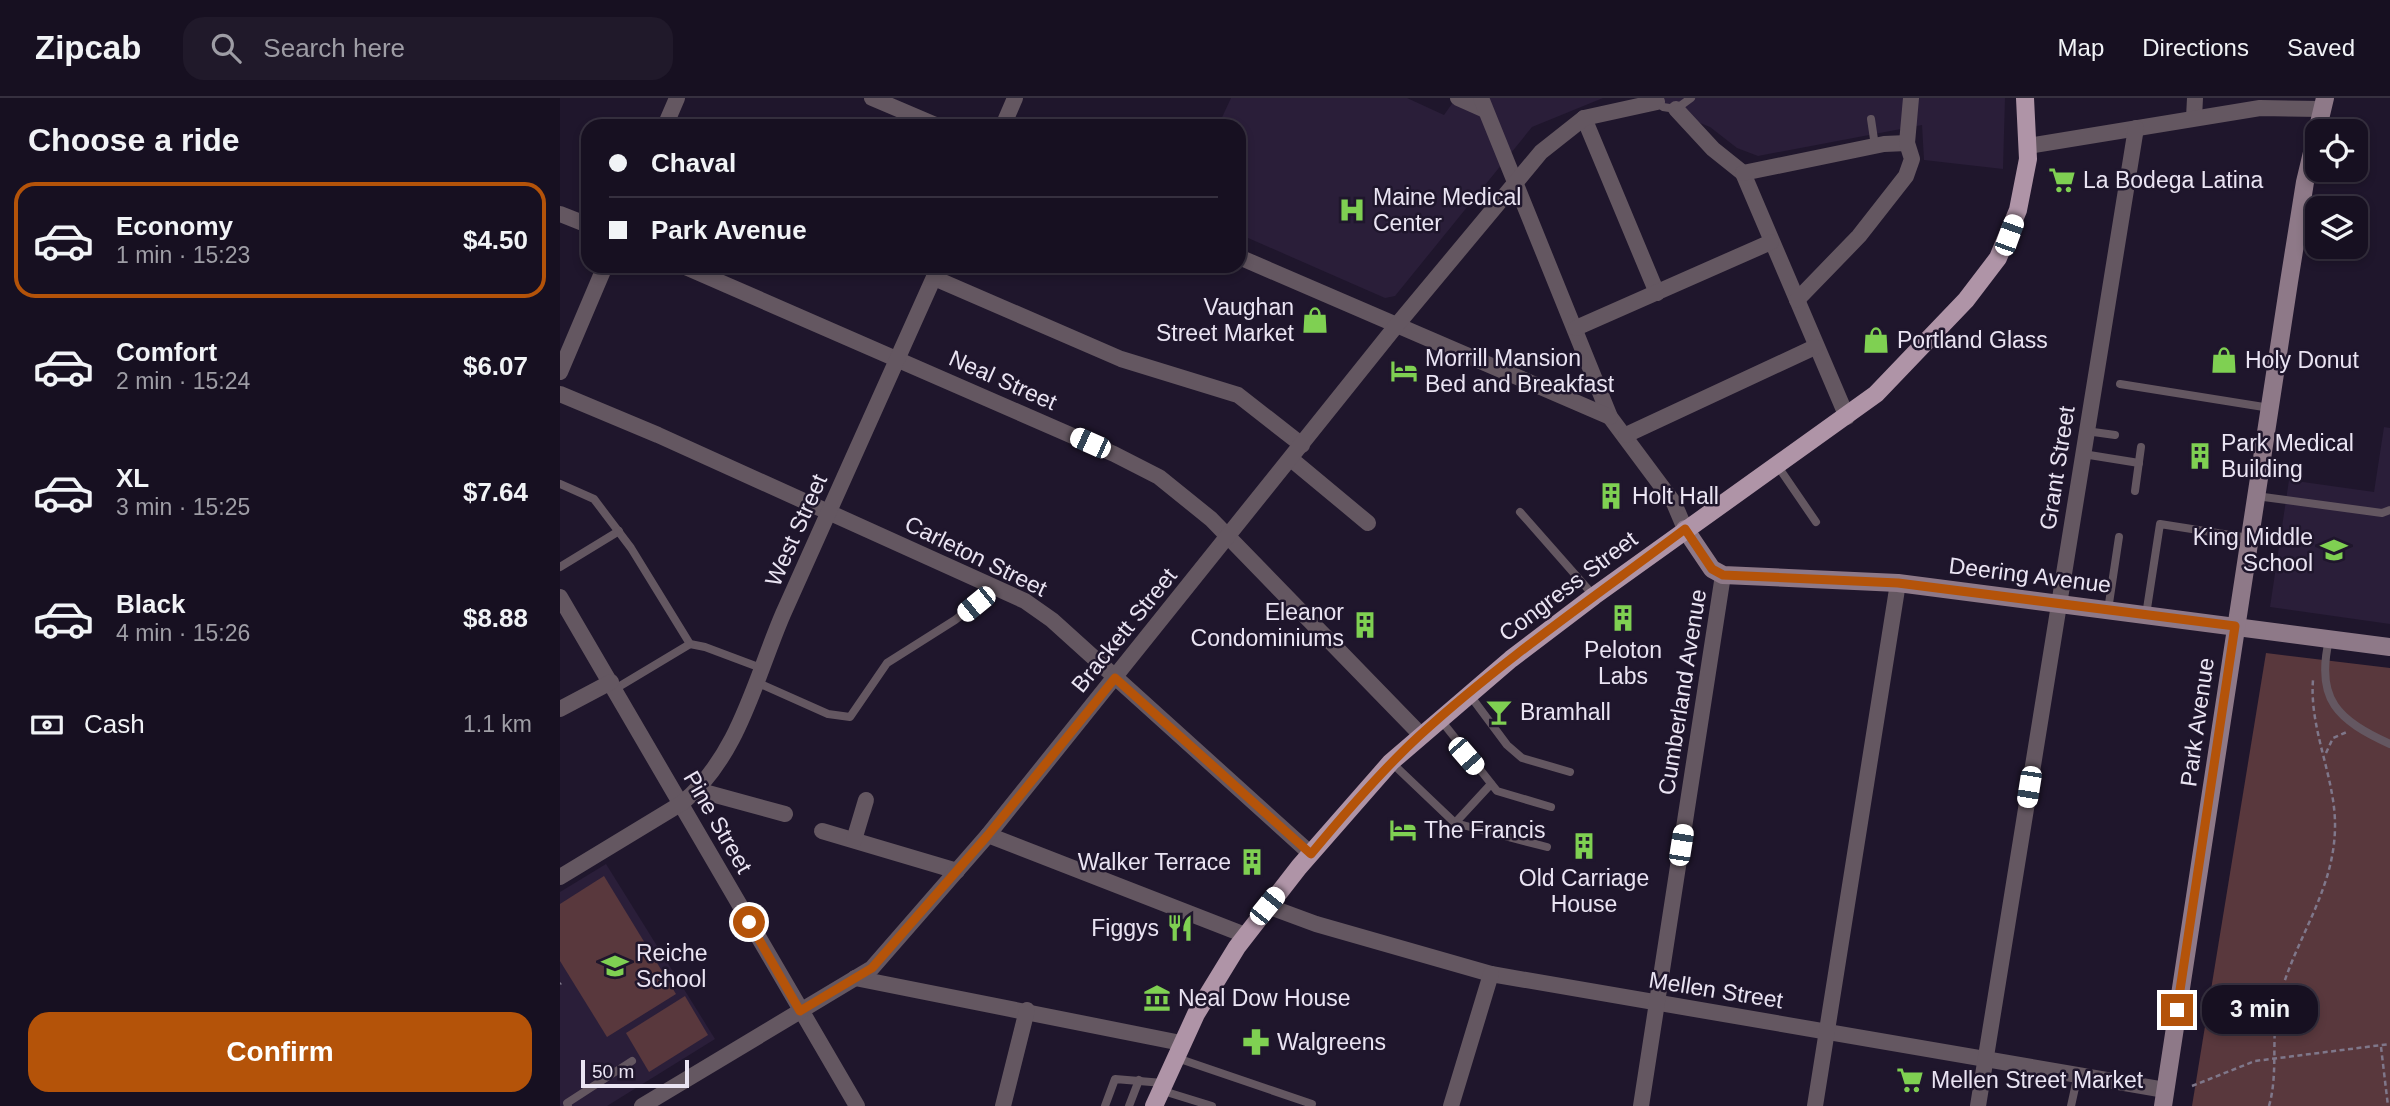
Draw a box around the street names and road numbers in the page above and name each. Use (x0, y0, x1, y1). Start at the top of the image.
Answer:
street label: Neal Street (945, 345, 1061, 416)
street label: Grant Street (2034, 403, 2080, 532)
street label: West Street (760, 469, 832, 590)
street label: Carleton Street (901, 510, 1052, 602)
street label: Congress Street (1494, 525, 1643, 646)
street label: Deering Avenue (1947, 552, 2113, 598)
street label: Brackett Street (1066, 562, 1182, 697)
street label: Cumberland Avenue (1653, 587, 1711, 797)
street label: Park Avenue (2175, 656, 2219, 788)
street label: Pine Street (678, 766, 758, 878)
street label: Mellen Street (1647, 967, 1786, 1014)

